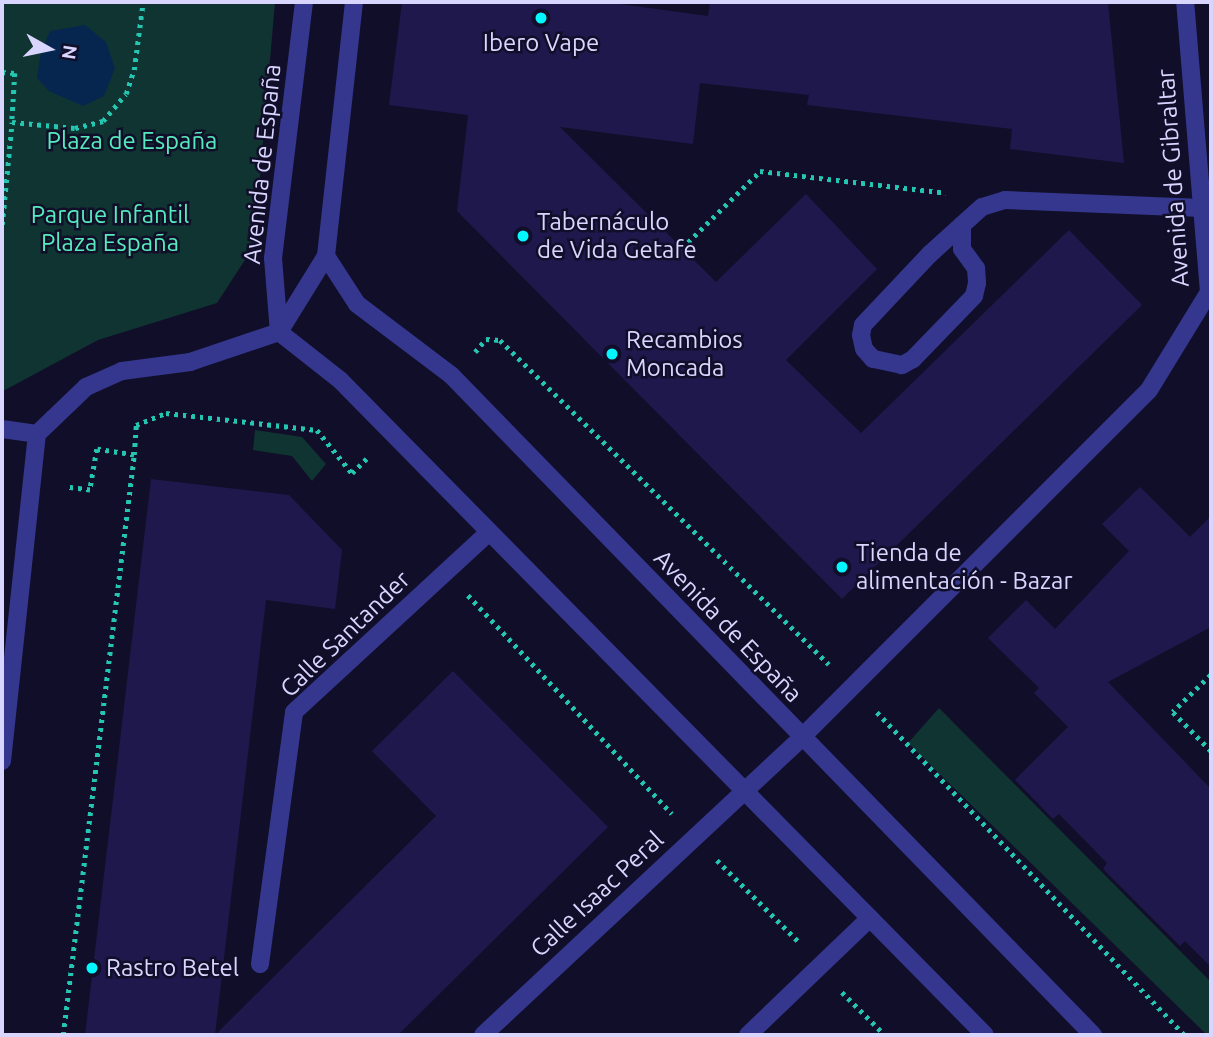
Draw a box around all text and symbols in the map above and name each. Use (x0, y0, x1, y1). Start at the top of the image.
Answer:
marker: Ibero Vape (533, 10, 549, 26)
north arrow (14, 14, 84, 84)
place label: Ibero Vape (483, 29, 599, 57)
text: N (58, 44, 82, 61)
street label: Avenida de España (237, 63, 287, 265)
street label: Avenida de Gibraltar (1151, 68, 1195, 288)
park label: Plaza de España (47, 127, 217, 155)
park label: Parque Infantil Plaza España (31, 201, 189, 257)
place label: Tabernáculo de Vida Getafe (537, 208, 697, 264)
marker: Tabernáculo de Vida Getafe (515, 228, 531, 244)
place label: Recambios Moncada (626, 326, 743, 382)
marker: Recambios Moncada (604, 346, 620, 362)
place label: Tienda de alimentación - Bazar (856, 539, 1073, 595)
street label: Avenida de España (648, 544, 808, 708)
marker: Tienda de alimentación - Bazar (834, 559, 850, 575)
street label: Calle Santander (274, 565, 416, 703)
street label: Calle Isaac Peral (525, 825, 669, 963)
place label: Rastro Betel (106, 954, 239, 982)
marker: Rastro Betel (84, 960, 100, 976)

